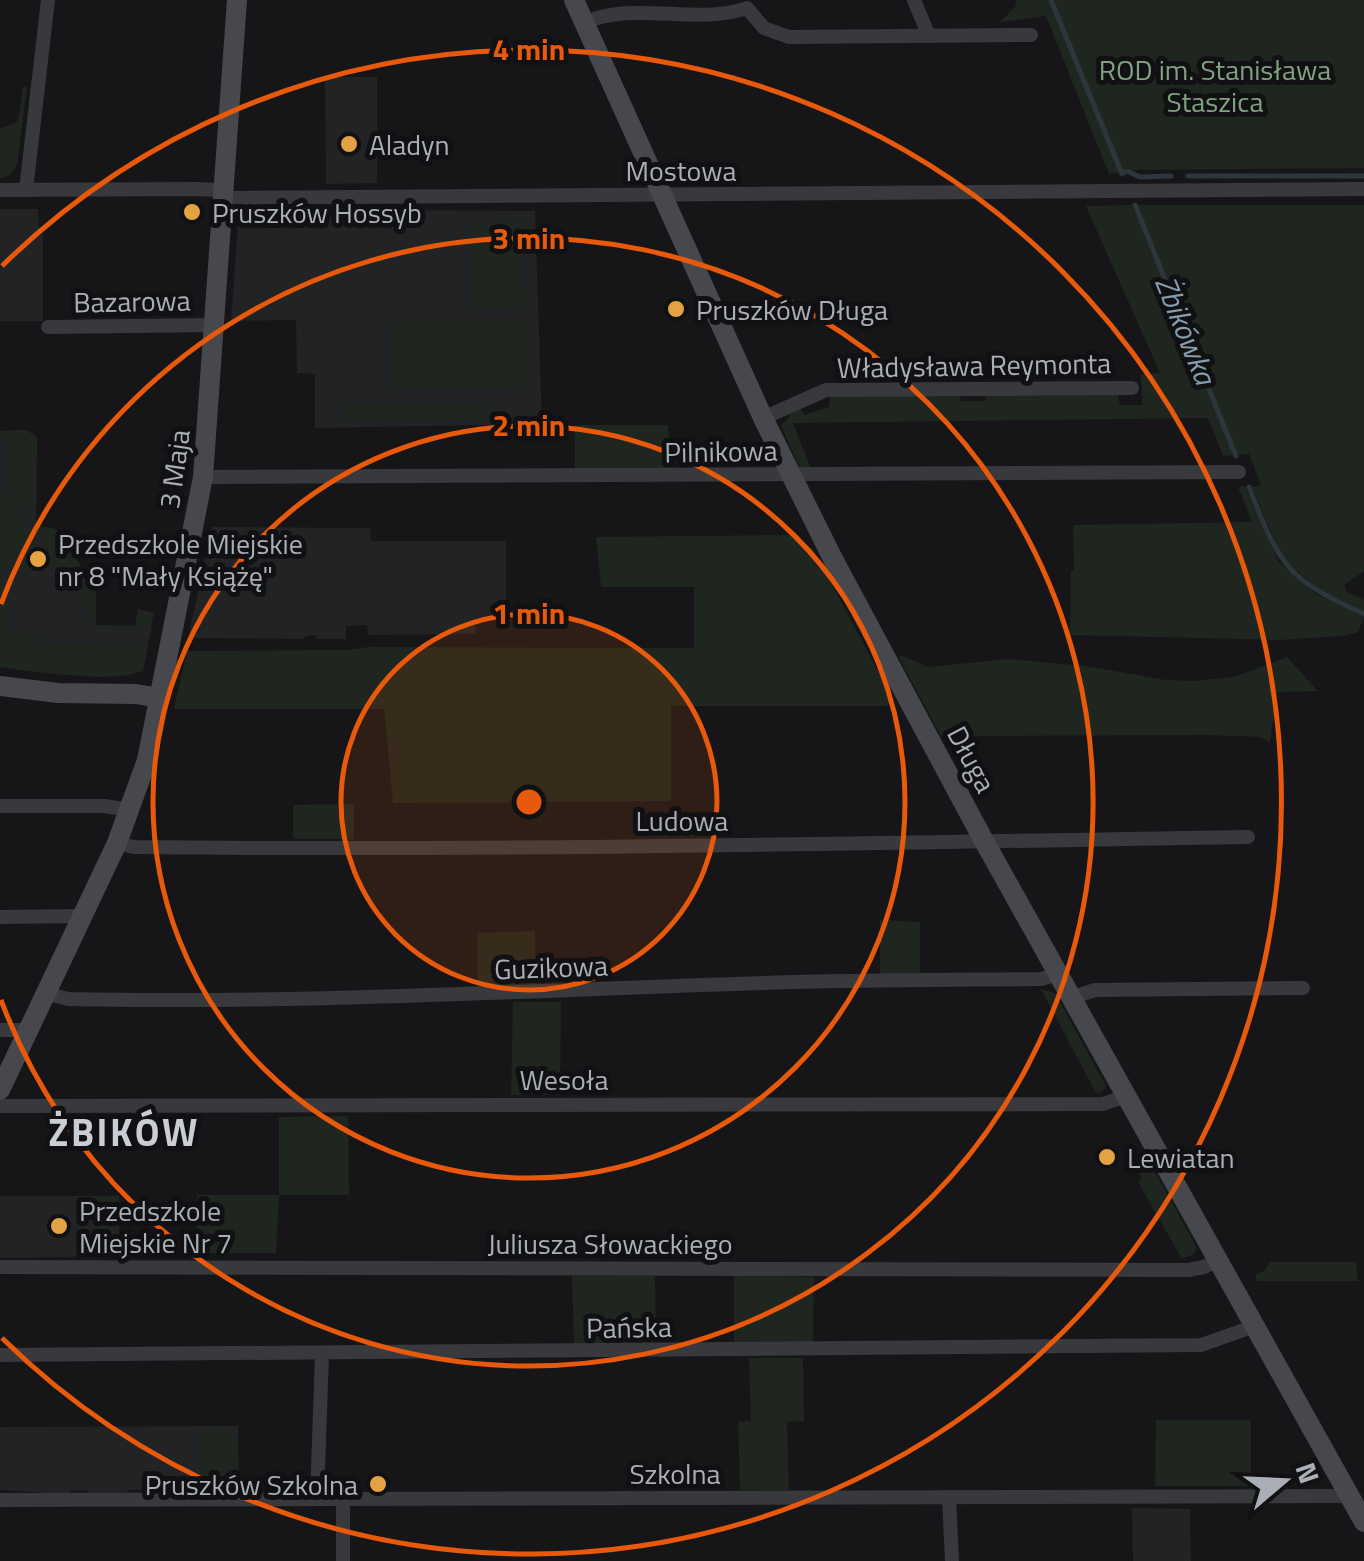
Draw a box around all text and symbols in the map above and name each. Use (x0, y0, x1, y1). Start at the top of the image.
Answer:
text: 4 min (493, 26, 565, 72)
park label: ROD im. Stanisława Staszica (1099, 48, 1331, 123)
place label: Aladyn (369, 123, 450, 166)
marker: Aladyn (338, 133, 360, 155)
street label: Mostowa (626, 149, 736, 192)
place label: Pruszków Hossyb (212, 191, 422, 234)
marker: Pruszków Hossyb (181, 201, 203, 223)
text: 3 min (493, 215, 565, 261)
water label: Żbikówka (1143, 269, 1229, 393)
street label: Bazarowa (73, 278, 191, 324)
place label: Pruszków Długa (696, 288, 888, 331)
marker: Pruszków Długa (665, 298, 687, 320)
street label: Władysława Reymonta (837, 341, 1111, 389)
text: 2 min (493, 402, 565, 448)
street label: 3 Maja (147, 427, 201, 511)
street label: Pilnikowa (664, 429, 778, 473)
place label: Przedszkole Miejskie nr 8 "Mały Książę" (58, 522, 303, 597)
marker: Przedszkole Miejskie nr 8 "Mały Książę" (27, 548, 49, 570)
text: 1 min (493, 590, 565, 636)
street label: Długa (937, 718, 1007, 800)
centre of rings (511, 784, 547, 820)
street label: Ludowa (636, 799, 728, 842)
street label: Guzikowa (493, 944, 609, 990)
street label: Wesoła (520, 1058, 608, 1101)
district label: ŻBIKÓW (48, 1103, 200, 1161)
place label: Lewiatan (1127, 1136, 1235, 1179)
marker: Lewiatan (1096, 1146, 1118, 1168)
place label: Przedszkole Miejskie Nr 7 (79, 1189, 232, 1264)
marker: Przedszkole Miejskie Nr 7 (48, 1215, 70, 1237)
street label: Juliusza Słowackiego (487, 1222, 733, 1265)
street label: Pańska (586, 1305, 672, 1349)
north arrow (1234, 1431, 1334, 1531)
street label: Szkolna (629, 1452, 721, 1495)
text: N (1285, 1457, 1332, 1489)
place label: Pruszków Szkolna (145, 1463, 358, 1506)
marker: Pruszków Szkolna (367, 1473, 389, 1495)

